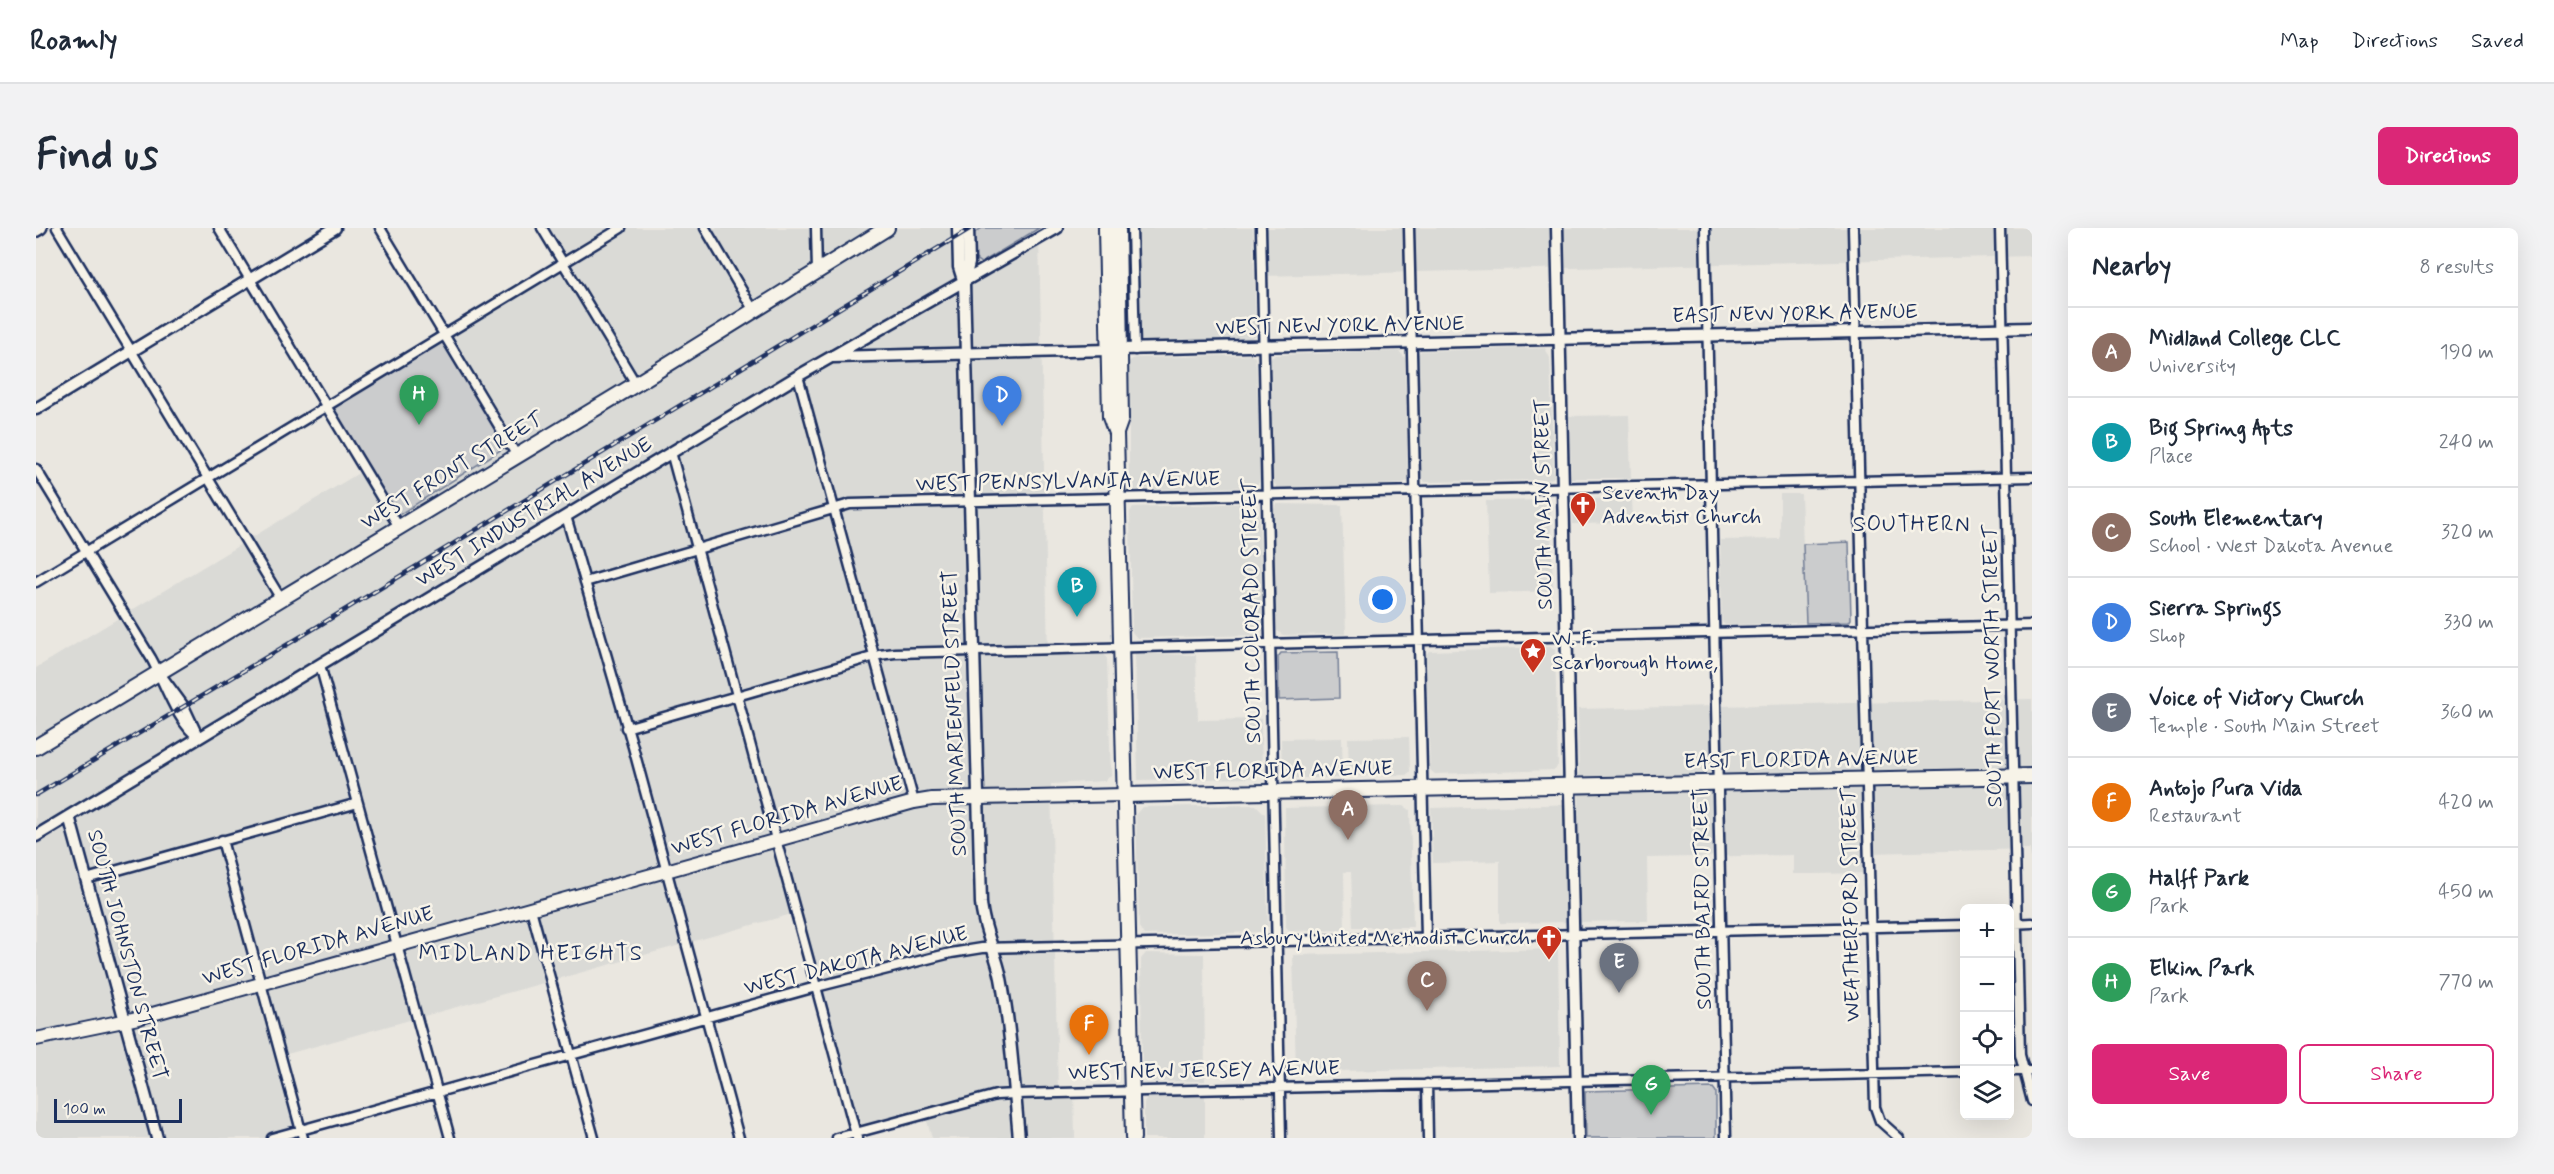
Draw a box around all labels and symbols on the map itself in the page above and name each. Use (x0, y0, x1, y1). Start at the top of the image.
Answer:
street label: EAST NEW YORK AVENUE (1672, 298, 1918, 330)
street label: WEST NEW YORK AVENUE (1215, 310, 1465, 342)
pin: H (400, 376, 439, 425)
pin: D (982, 376, 1022, 426)
street label: SOUTH MAIN STREET (1528, 398, 1560, 610)
street label: WEST FRONT STREET (355, 405, 549, 537)
street label: WEST INDUSTRIAL AVENUE (410, 430, 658, 594)
street label: WEST PENNSYLVANIA AVENUE (915, 465, 1221, 499)
street label: SOUTH COLORADO STREET (1236, 478, 1268, 744)
place label: Seventh Day Adventist Church (1602, 479, 1761, 531)
church icon: Seventh Day Adventist Church (1568, 490, 1598, 528)
district label: SOUTHERN (1853, 511, 1971, 539)
street label: SOUTH FORT WORTH STREET (1977, 524, 2009, 807)
pin: B (1058, 568, 1096, 617)
street label: SOUTH MARIENFELD STREET (936, 569, 974, 857)
your location (1368, 585, 1397, 614)
place label: W. F. Scarborough Home, (1552, 625, 1718, 677)
place icon: W. F. Scarborough Home, (1518, 636, 1548, 674)
street label: EAST FLORIDA AVENUE (1683, 744, 1919, 776)
street label: WEST FLORIDA AVENUE (1153, 755, 1393, 787)
street label: WEST FLORIDA AVENUE (668, 770, 906, 862)
street label: WEATHERFORD STREET (1835, 787, 1867, 1022)
street label: SOUTH BAIRD STREET (1687, 788, 1719, 1010)
pin: A (1328, 790, 1368, 840)
street label: SOUTH JOHNSTON STREET (80, 827, 174, 1083)
street label: WEST FLORIDA AVENUE (199, 900, 437, 992)
street label: WEST DAKOTA AVENUE (741, 920, 971, 1002)
church icon: Asbury United Methodist Church (1534, 923, 1564, 961)
place label: Asbury United Methodist Church (1240, 924, 1530, 952)
district label: MIDLAND HEIGHTS (419, 940, 643, 968)
pin: E (1600, 944, 1638, 993)
pin: C (1408, 962, 1446, 1011)
pin: F (1070, 1006, 1108, 1055)
street label: WEST NEW JERSEY AVENUE (1068, 1055, 1340, 1087)
pin: G (1632, 1066, 1670, 1115)
scale bar (54, 1096, 182, 1124)

